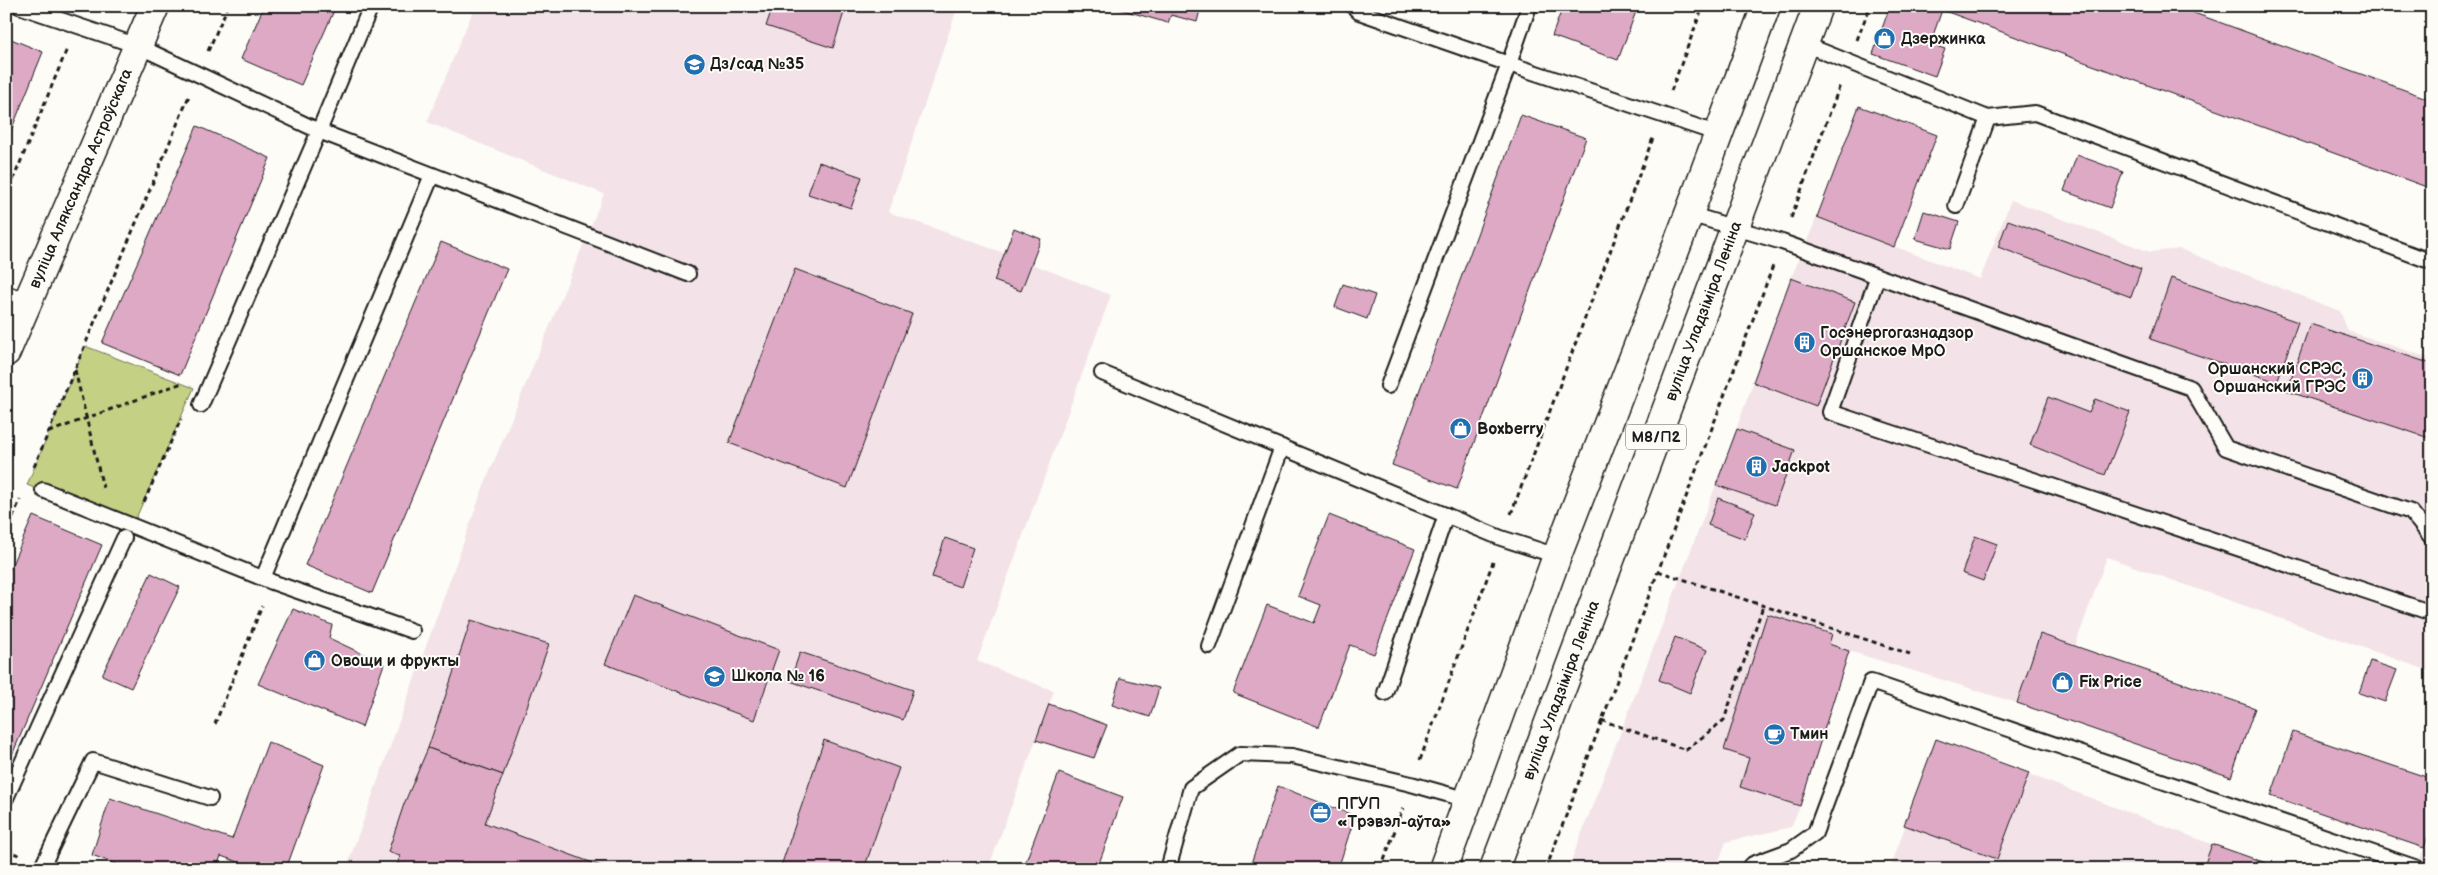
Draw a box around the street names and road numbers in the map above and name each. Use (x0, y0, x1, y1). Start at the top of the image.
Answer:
street label: вуліца Аляксандра Астроўскага (25, 65, 137, 291)
street label: вуліца Уладзіміра Леніна (1661, 218, 1746, 403)
road number: М8/П2 (1626, 424, 1686, 450)
street label: вуліца Уладзіміра Леніна (1519, 597, 1604, 783)

